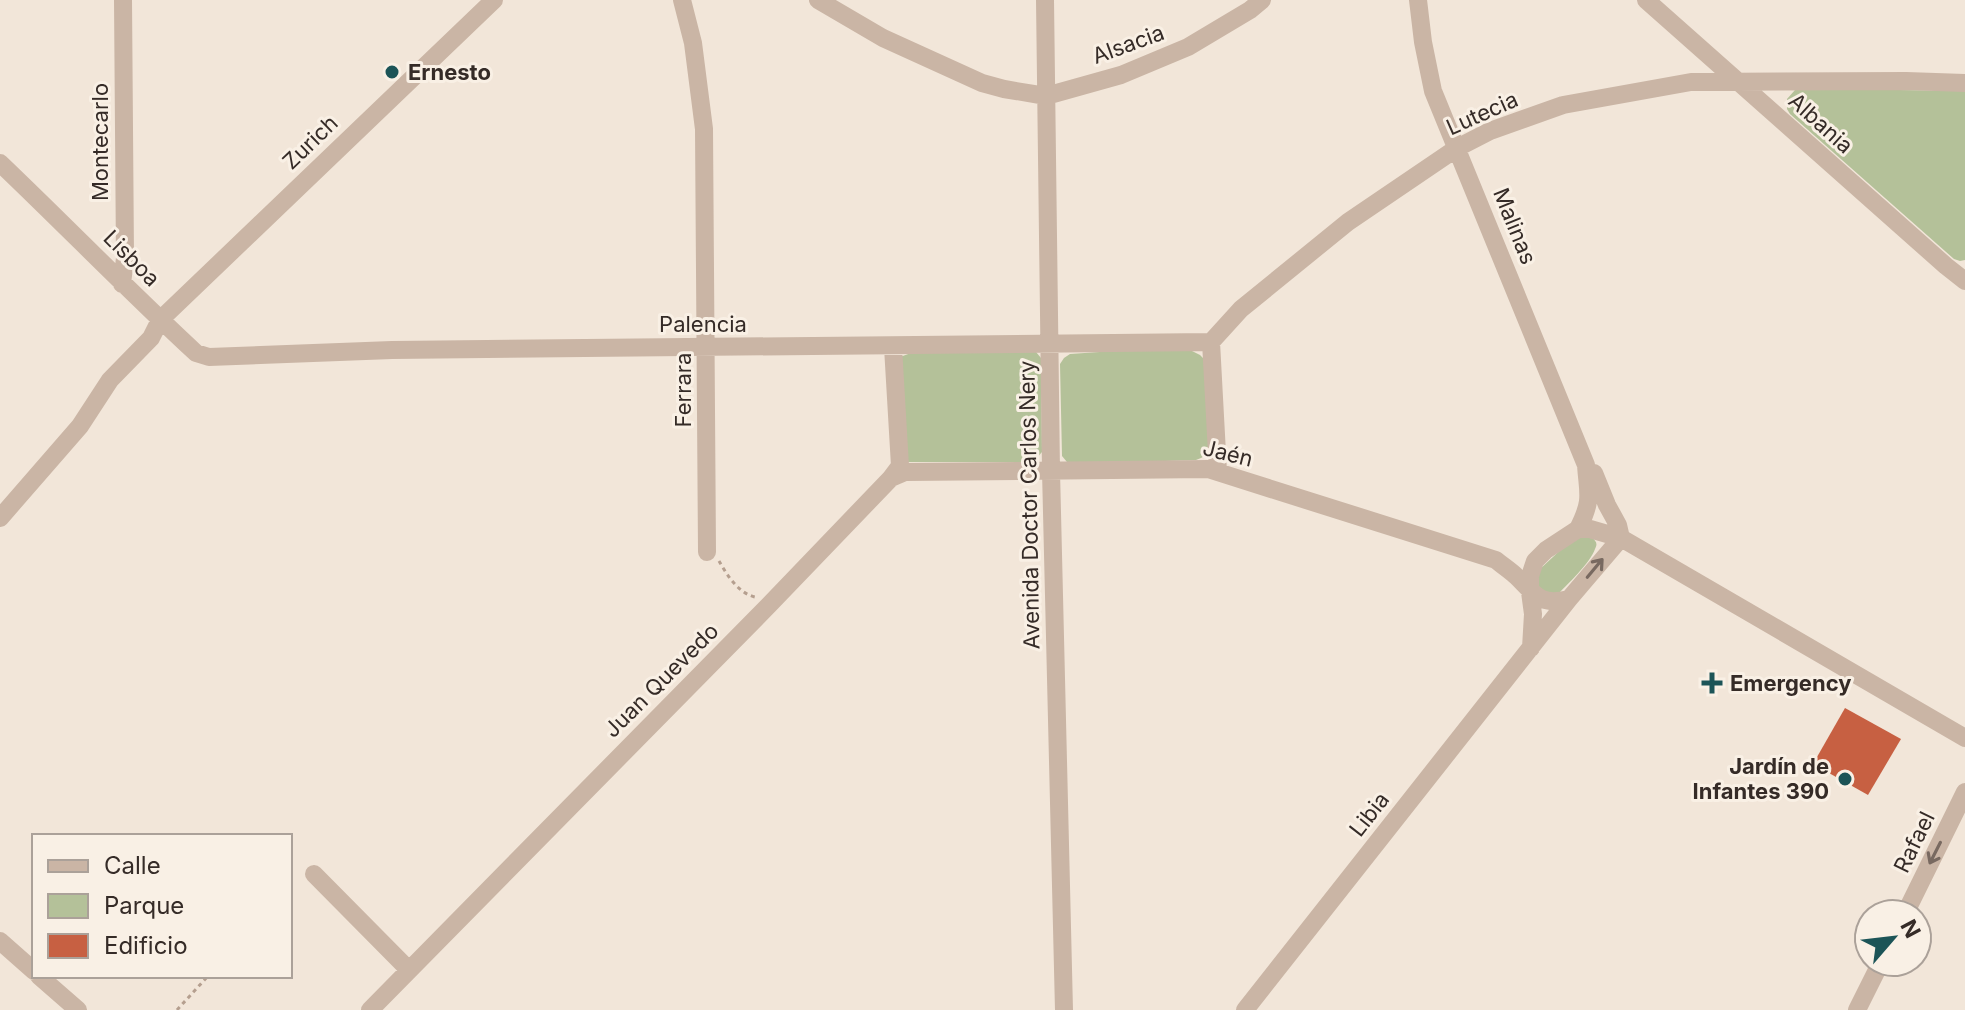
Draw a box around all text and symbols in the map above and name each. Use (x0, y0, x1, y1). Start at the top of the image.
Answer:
street label: Alsacia (1088, 19, 1168, 69)
place label: Ernesto (408, 59, 491, 85)
marker: Ernesto (383, 63, 401, 81)
street label: Montecarlo (87, 83, 113, 201)
street label: Lutecia (1442, 86, 1522, 140)
street label: Albania (1784, 87, 1858, 159)
street label: Zurich (277, 110, 343, 174)
street label: Malinas (1488, 184, 1542, 268)
street label: Lisboa (99, 225, 165, 291)
street label: Palencia (659, 311, 747, 337)
street label: Ferrara (670, 353, 696, 427)
street label: Avenida Doctor Carlos Nery (1013, 360, 1045, 650)
street label: Jaén (1200, 434, 1256, 472)
one-way arrow (1586, 559, 1604, 579)
street label: Juan Quevedo (599, 618, 723, 742)
place label: Emergency (1730, 670, 1851, 696)
marker: Emergency (1701, 672, 1723, 694)
place label: Jardín de Infantes 390 (1693, 753, 1829, 804)
marker: Jardín de Infantes 390 (1836, 770, 1854, 788)
street label: Libia (1344, 787, 1394, 841)
street label: Rafael (1888, 807, 1940, 877)
legend (32, 834, 292, 978)
one-way arrow (1927, 841, 1943, 865)
text: Calle (104, 851, 161, 880)
text: Parque (104, 891, 184, 920)
north arrow (1853, 898, 1933, 978)
text: N (1895, 915, 1926, 942)
text: Edificio (104, 931, 188, 960)

